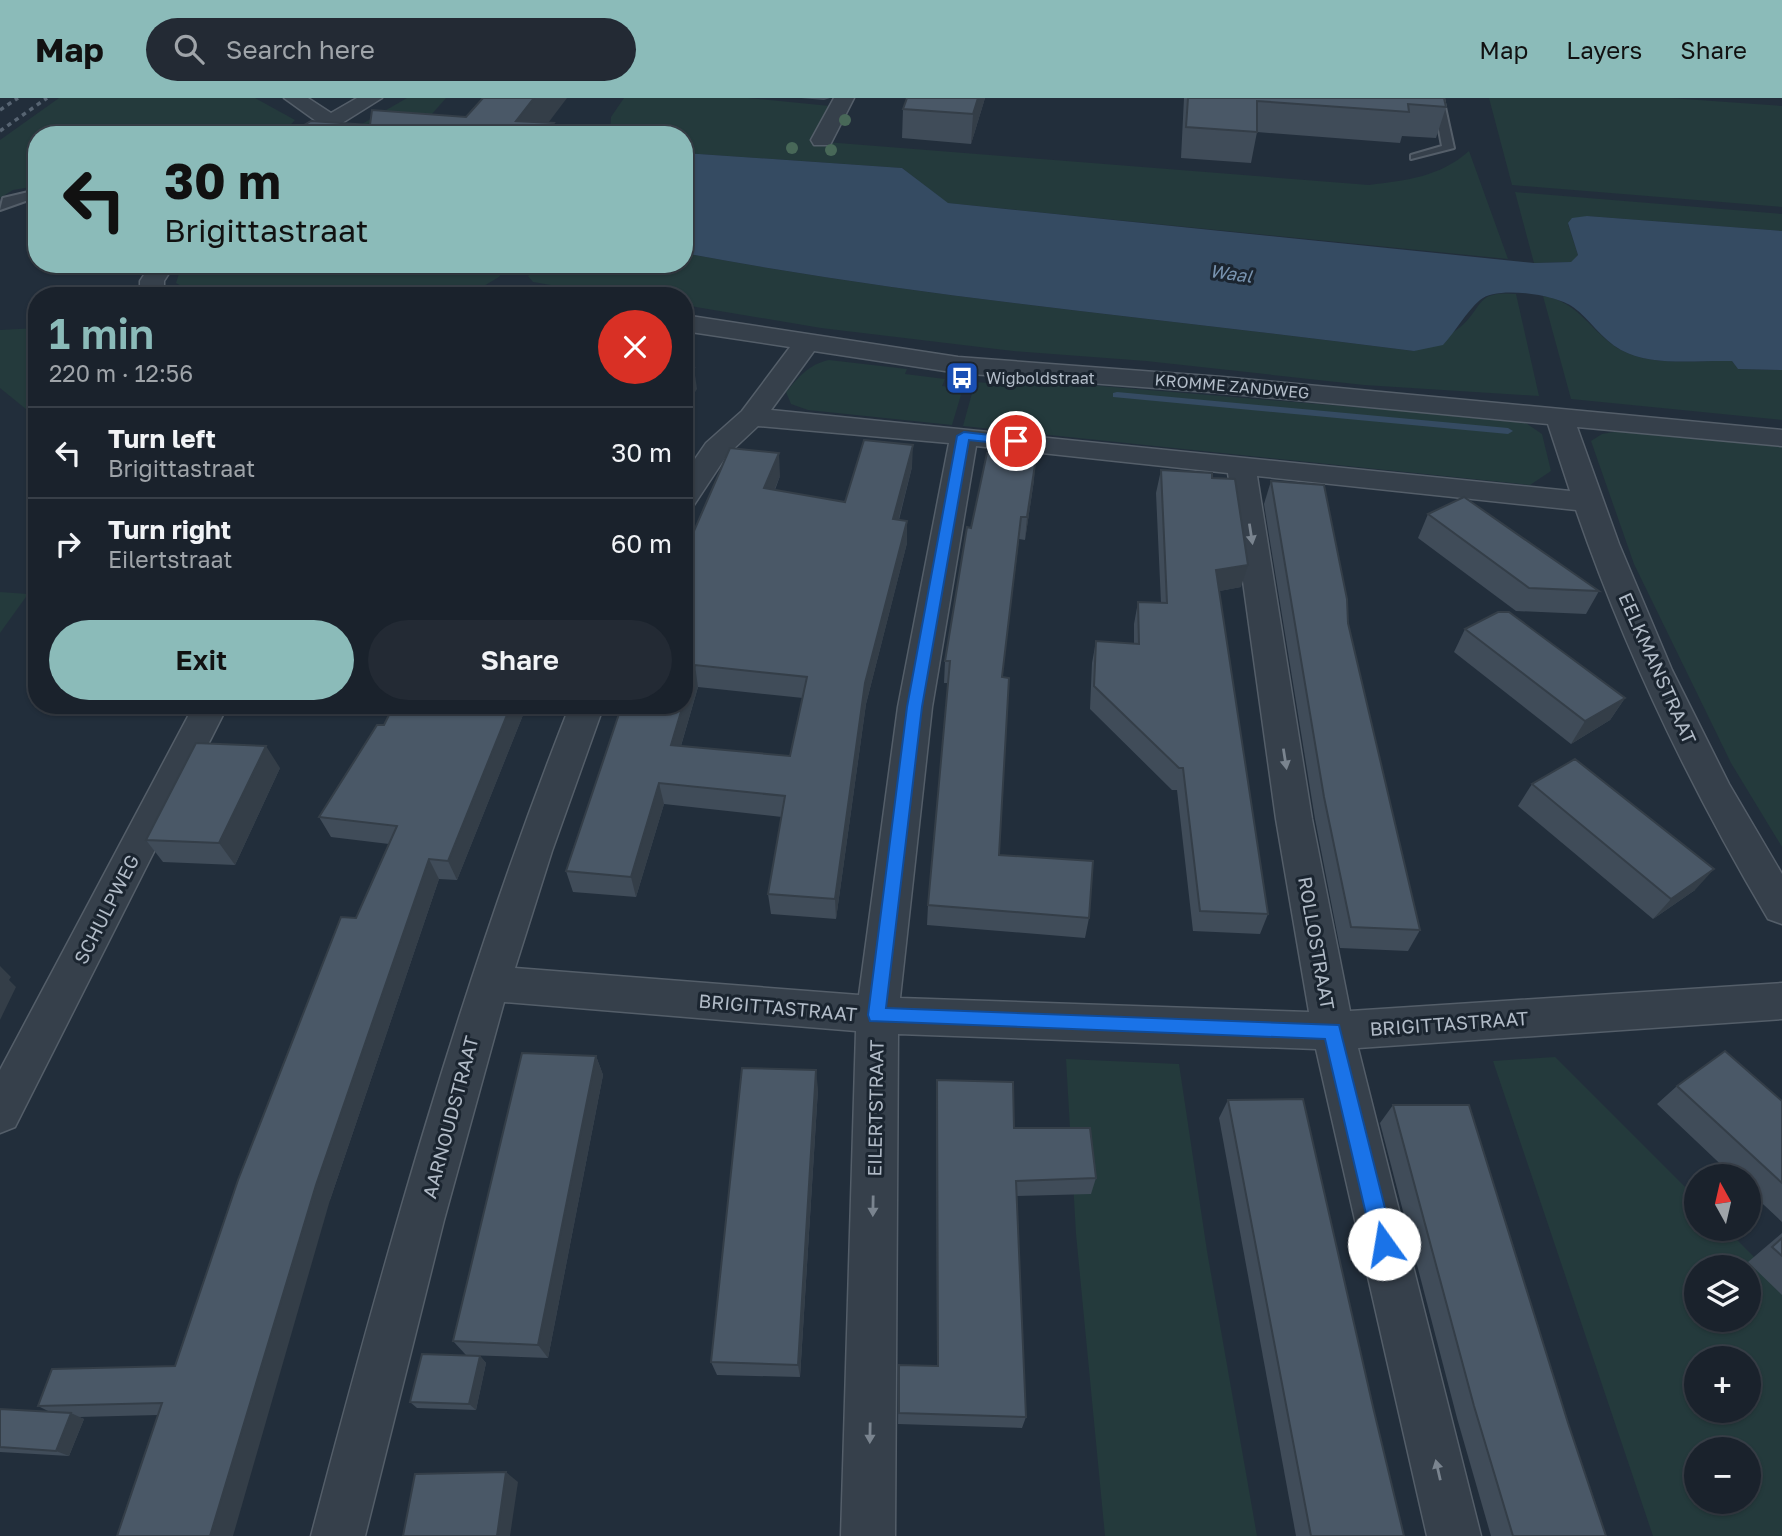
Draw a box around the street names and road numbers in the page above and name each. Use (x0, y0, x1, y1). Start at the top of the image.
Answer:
street label: KROMME ZANDWEG (1154, 369, 1310, 403)
street label: EELKMANSTRAAT (1614, 589, 1702, 748)
street label: SCHULPWEG (69, 850, 143, 968)
street label: ROLLOSTRAAT (1294, 875, 1340, 1012)
street label: BRIGITTASTRAAT (698, 989, 858, 1025)
street label: BRIGITTASTRAAT (1369, 1006, 1529, 1040)
street label: AARNOUDSTRAAT (417, 1033, 483, 1201)
street label: EILERTSTRAAT (862, 1039, 888, 1177)

